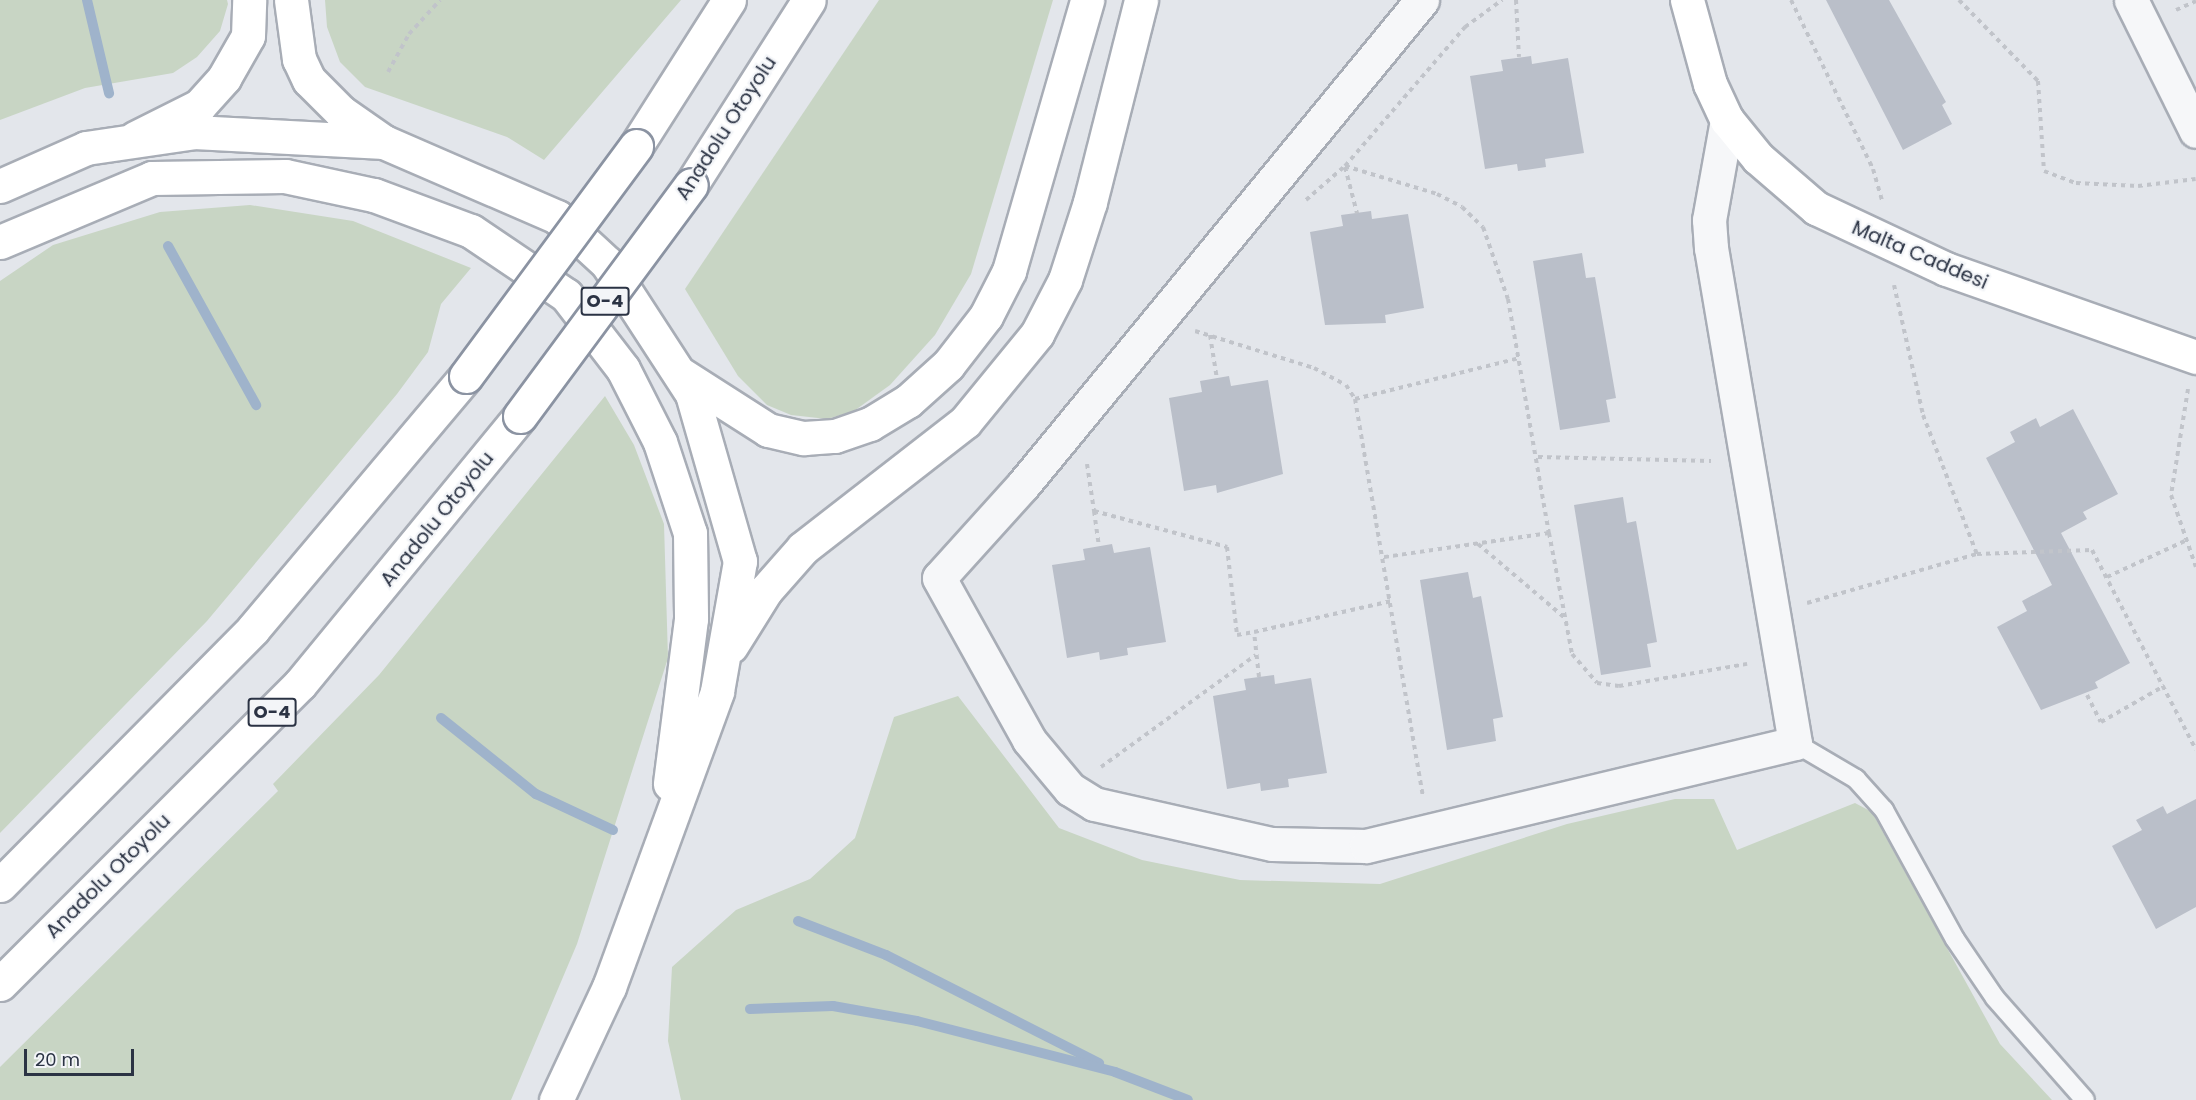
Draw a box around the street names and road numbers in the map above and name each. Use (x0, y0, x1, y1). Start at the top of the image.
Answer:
street label: Anadolu Otoyolu (671, 52, 781, 204)
street label: Malta Caddesi (1848, 216, 1992, 294)
road number: O-4 (580, 286, 630, 316)
street label: Anadolu Otoyolu (375, 447, 499, 591)
road number: O-4 (246, 697, 298, 727)
street label: Anadolu Otoyolu (41, 809, 175, 943)

